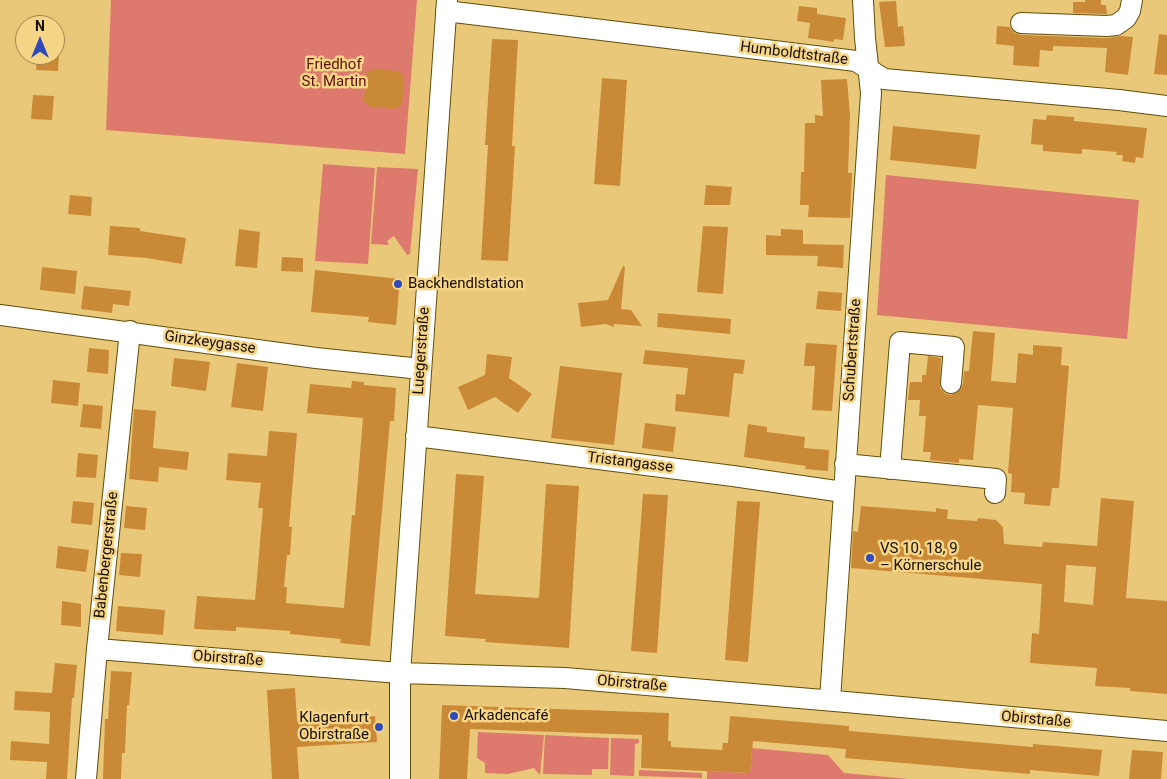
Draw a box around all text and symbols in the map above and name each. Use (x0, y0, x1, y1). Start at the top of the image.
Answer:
north arrow (15, 15, 65, 65)
text: N (35, 18, 45, 34)
street label: Humboldtstraße (739, 38, 849, 70)
park label: Friedhof St. Martin (301, 56, 367, 91)
place label: Backhendlstation (408, 275, 524, 293)
marker: Backhendlstation (392, 278, 404, 290)
street label: Schubertstraße (840, 298, 866, 402)
street label: Luegerstraße (410, 307, 434, 395)
street label: Ginzkeygasse (163, 328, 257, 358)
street label: Tristangasse (586, 449, 674, 477)
street label: Babenbergerstraße (91, 491, 123, 619)
place label: VS 10, 18, 9 – Körnerschule (880, 540, 981, 575)
marker: VS 10, 18, 9 – Körnerschule (864, 552, 876, 564)
street label: Obirstraße (192, 648, 264, 670)
street label: Obirstraße (596, 672, 668, 696)
place label: Arkadencafé (464, 707, 548, 725)
street label: Obirstraße (1000, 708, 1072, 732)
place label: Klagenfurt Obirstraße (299, 709, 369, 744)
marker: Arkadencafé (448, 710, 460, 722)
marker: Klagenfurt Obirstraße (373, 721, 385, 733)

